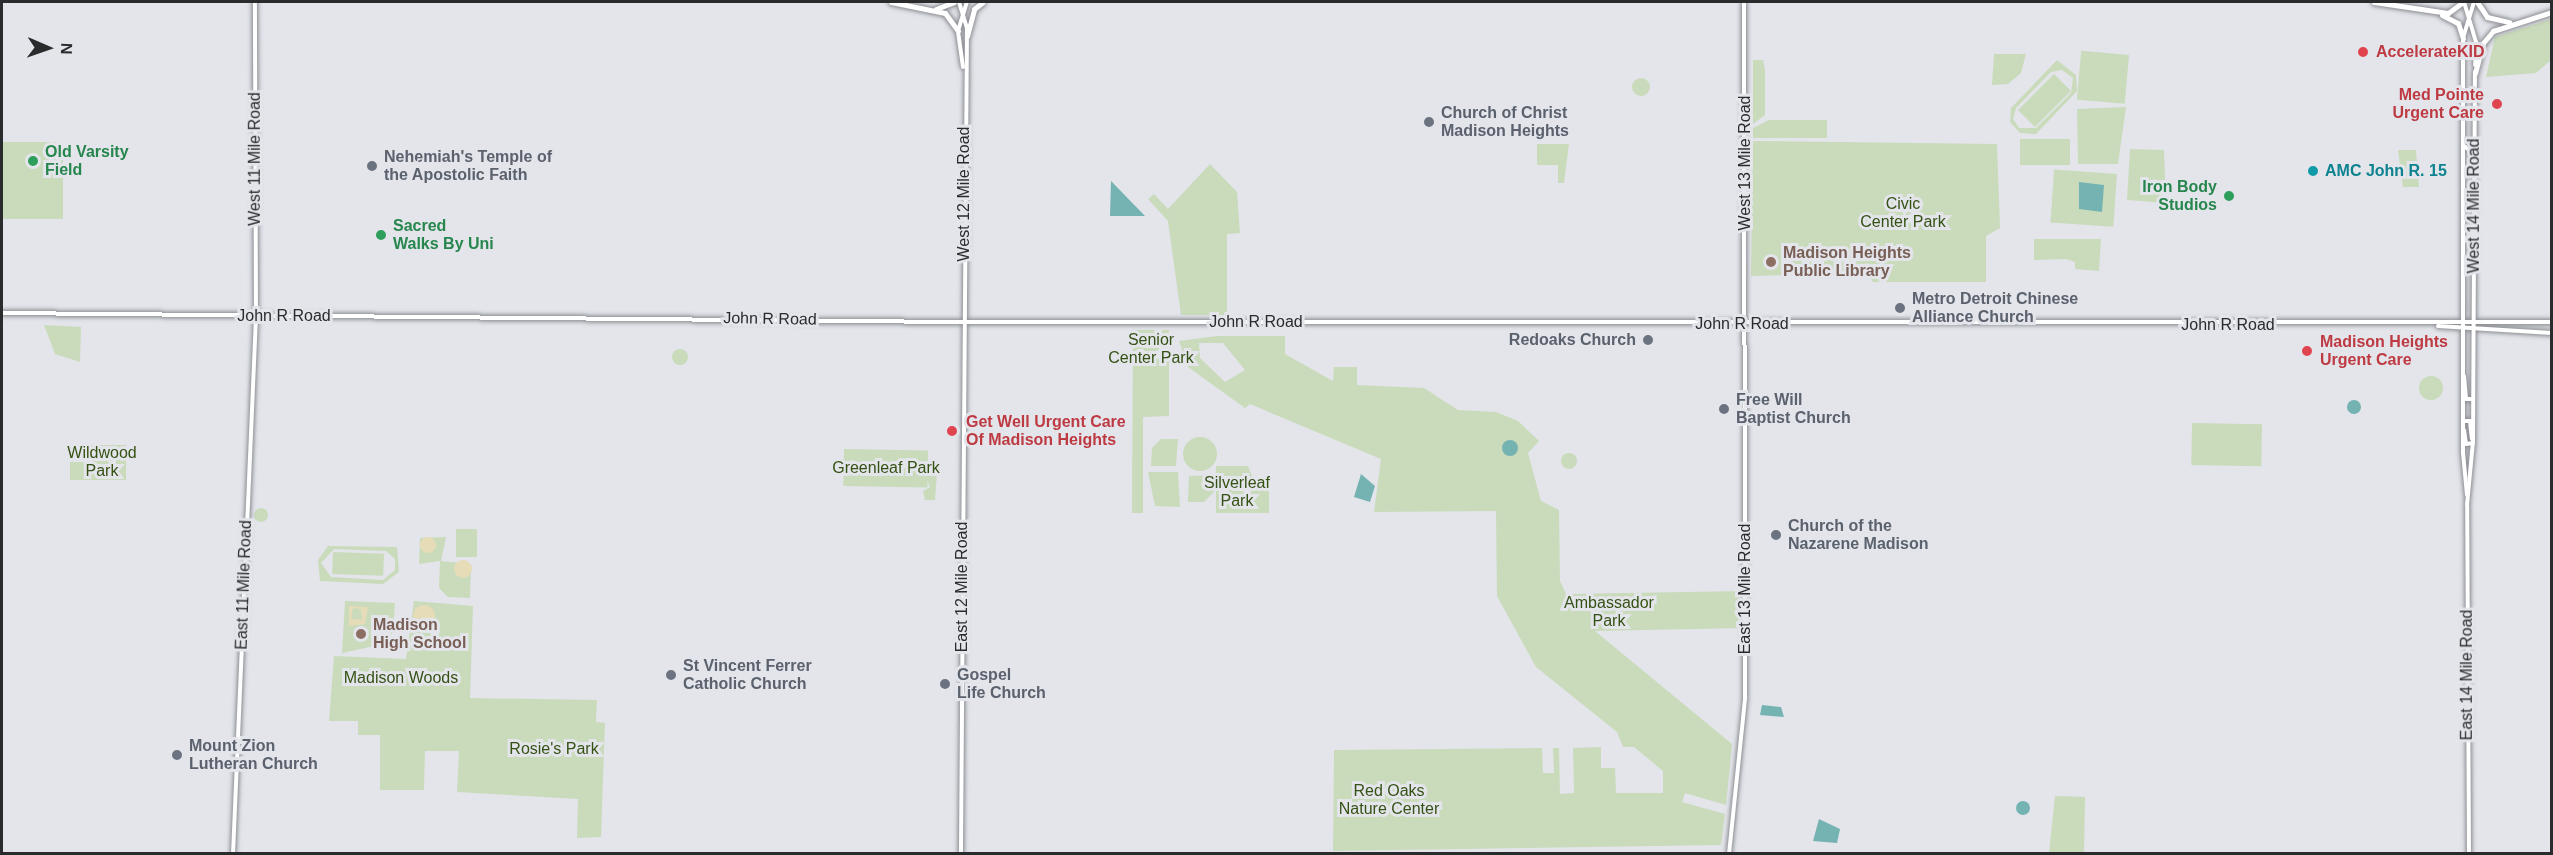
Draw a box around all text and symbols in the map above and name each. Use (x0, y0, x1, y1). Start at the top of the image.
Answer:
north arrow (18, 18, 78, 78)
place label: AccelerateKID (2376, 42, 2484, 62)
text: N (58, 43, 75, 55)
marker: AccelerateKID (2354, 43, 2372, 61)
place label: Med Pointe Urgent Care (2392, 85, 2484, 123)
street label: West 11 Mile Road (245, 92, 265, 226)
marker: Med Pointe Urgent Care (2488, 95, 2506, 113)
street label: West 13 Mile Road (1735, 96, 1755, 230)
place label: Church of Christ Madison Heights (1441, 103, 1569, 141)
marker: Church of Christ Madison Heights (1422, 115, 1436, 129)
street label: West 12 Mile Road (954, 127, 974, 261)
street label: West 14 Mile Road (2464, 139, 2484, 273)
place label: Old Varsity Field (45, 142, 129, 180)
place label: Nehemiah's Temple of the Apostolic Faith (384, 147, 552, 185)
marker: Old Varsity Field (26, 154, 40, 168)
marker: Nehemiah's Temple of the Apostolic Faith (365, 159, 379, 173)
place label: AMC John R. 15 (2325, 161, 2447, 181)
marker: AMC John R. 15 (2306, 164, 2320, 178)
place label: Iron Body Studios (2142, 177, 2217, 215)
marker: Iron Body Studios (2222, 189, 2236, 203)
park label: Civic Center Park (1860, 194, 1946, 232)
place label: Sacred Walks By Uni (393, 216, 494, 254)
marker: Sacred Walks By Uni (374, 228, 388, 242)
place label: Madison Heights Public Library (1783, 243, 1911, 281)
marker: Madison Heights Public Library (1764, 255, 1778, 269)
place label: Metro Detroit Chinese Alliance Church (1912, 289, 2078, 327)
marker: Metro Detroit Chinese Alliance Church (1893, 301, 1907, 315)
street label: John R Road (237, 306, 331, 326)
street label: John R Road (723, 309, 817, 329)
street label: John R Road (1209, 312, 1303, 332)
street label: John R Road (1695, 314, 1789, 334)
street label: John R Road (2181, 315, 2275, 335)
park label: Senior Center Park (1108, 330, 1194, 368)
place label: Redoaks Church (1509, 330, 1636, 350)
place label: Madison Heights Urgent Care (2320, 332, 2448, 370)
marker: Redoaks Church (1641, 333, 1655, 347)
marker: Madison Heights Urgent Care (2298, 342, 2316, 360)
place label: Free Will Baptist Church (1736, 390, 1851, 428)
marker: Free Will Baptist Church (1717, 402, 1731, 416)
place label: Get Well Urgent Care Of Madison Heights (966, 412, 1126, 450)
marker: Get Well Urgent Care Of Madison Heights (943, 422, 961, 440)
park label: Wildwood Park (67, 443, 137, 481)
park label: Greenleaf Park (832, 458, 940, 478)
park label: Silverleaf Park (1204, 473, 1270, 511)
place label: Church of the Nazarene Madison (1788, 516, 1928, 554)
street label: East 11 Mile Road (232, 520, 256, 650)
street label: East 12 Mile Road (952, 522, 972, 652)
street label: East 13 Mile Road (1735, 524, 1755, 654)
marker: Church of the Nazarene Madison (1769, 528, 1783, 542)
park label: Ambassador Park (1564, 593, 1654, 631)
street label: East 14 Mile Road (2457, 610, 2477, 740)
place label: Madison High School (373, 615, 466, 653)
marker: Madison High School (354, 627, 368, 641)
place label: St Vincent Ferrer Catholic Church (683, 656, 812, 694)
place label: Gospel Life Church (957, 665, 1046, 703)
park label: Madison Woods (344, 668, 458, 688)
marker: St Vincent Ferrer Catholic Church (664, 668, 678, 682)
marker: Gospel Life Church (938, 677, 952, 691)
place label: Mount Zion Lutheran Church (189, 736, 318, 774)
park label: Rosie's Park (509, 739, 599, 759)
marker: Mount Zion Lutheran Church (170, 748, 184, 762)
park label: Red Oaks Nature Center (1339, 781, 1439, 819)

